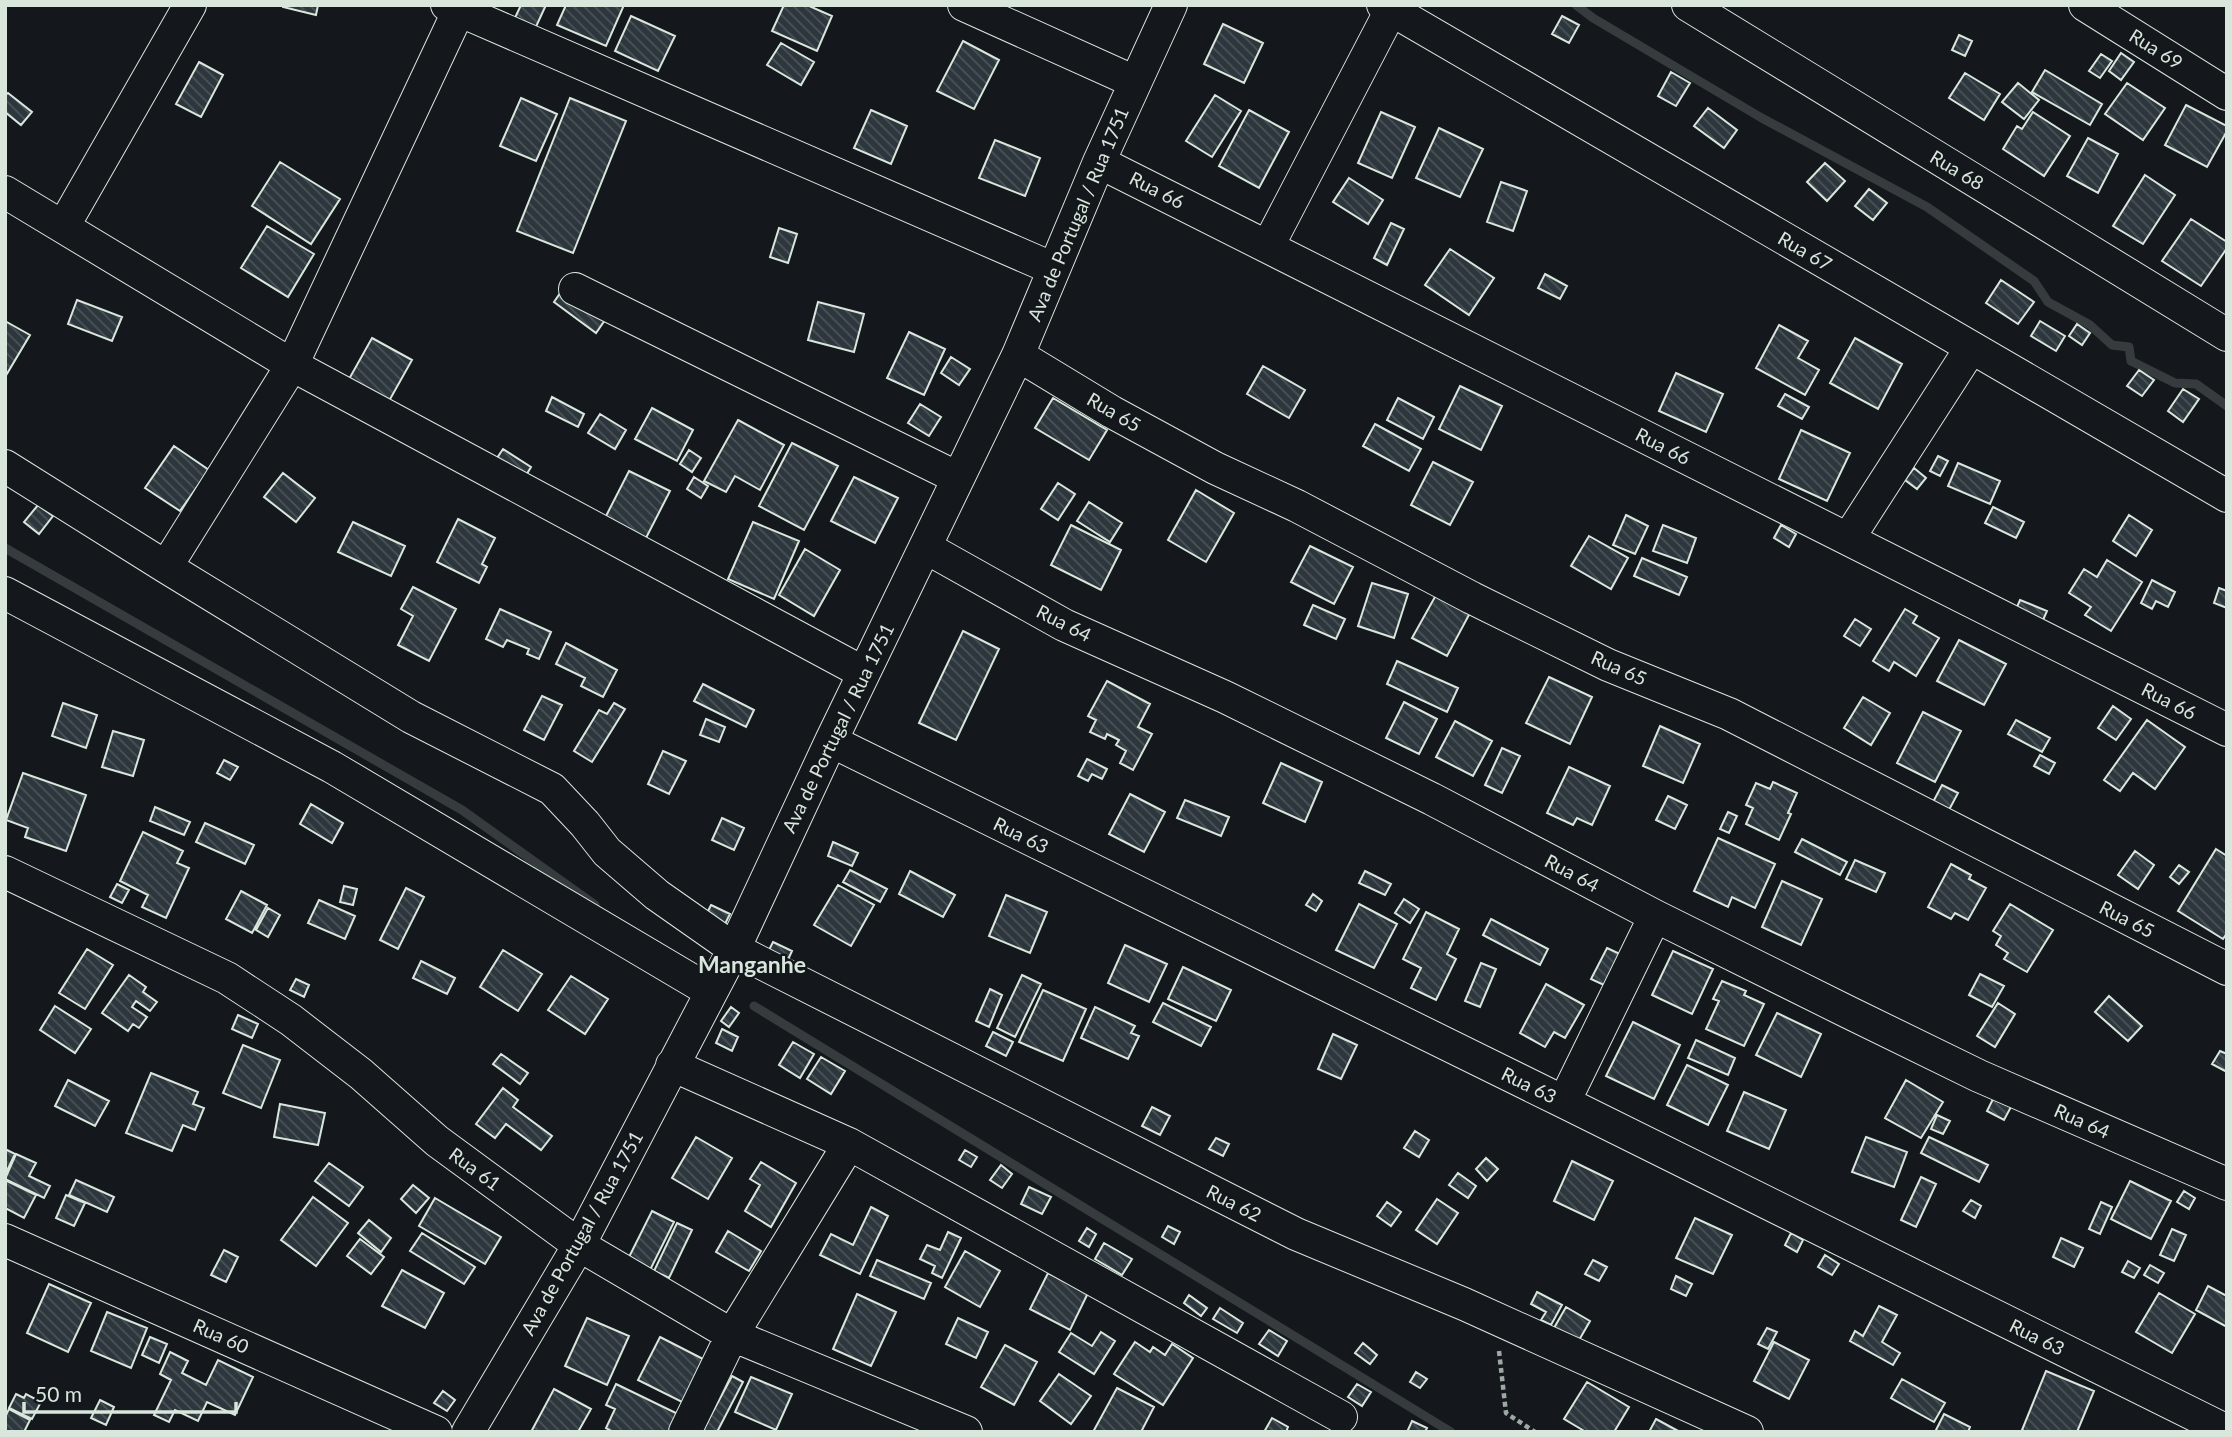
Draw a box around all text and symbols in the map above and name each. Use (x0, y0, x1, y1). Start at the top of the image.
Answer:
street label: Rua 69 (2125, 23, 2187, 74)
street label: Ava de Portugal / Rua 1751 (1022, 103, 1133, 324)
street label: Rua 68 (1926, 145, 1988, 194)
street label: Rua 66 (1126, 166, 1188, 213)
street label: Rua 67 (1774, 226, 1836, 275)
street label: Rua 65 (1083, 387, 1145, 436)
street label: Rua 66 (1632, 422, 1694, 469)
street label: Rua 64 (1033, 599, 1095, 646)
street label: Ava de Portugal / Rua 1751 (777, 619, 898, 836)
street label: Rua 65 (1588, 645, 1651, 690)
street label: Rua 66 (2138, 677, 2200, 724)
street label: Rua 63 (990, 811, 1053, 858)
street label: Rua 64 (1541, 849, 1603, 896)
street label: Rua 65 (2096, 895, 2158, 942)
district label: Manganhe (698, 950, 806, 978)
street label: Rua 63 (1498, 1061, 1561, 1108)
street label: Rua 64 (2051, 1098, 2114, 1143)
street label: Ava de Portugal / Rua 1751 (516, 1127, 647, 1339)
street label: Rua 61 (445, 1142, 506, 1195)
street label: Rua 62 (1203, 1179, 1265, 1226)
street label: Rua 60 (190, 1313, 253, 1358)
street label: Rua 63 (2006, 1313, 2069, 1360)
scale bar (24, 1370, 236, 1414)
text: 50 m (35, 1381, 82, 1406)

